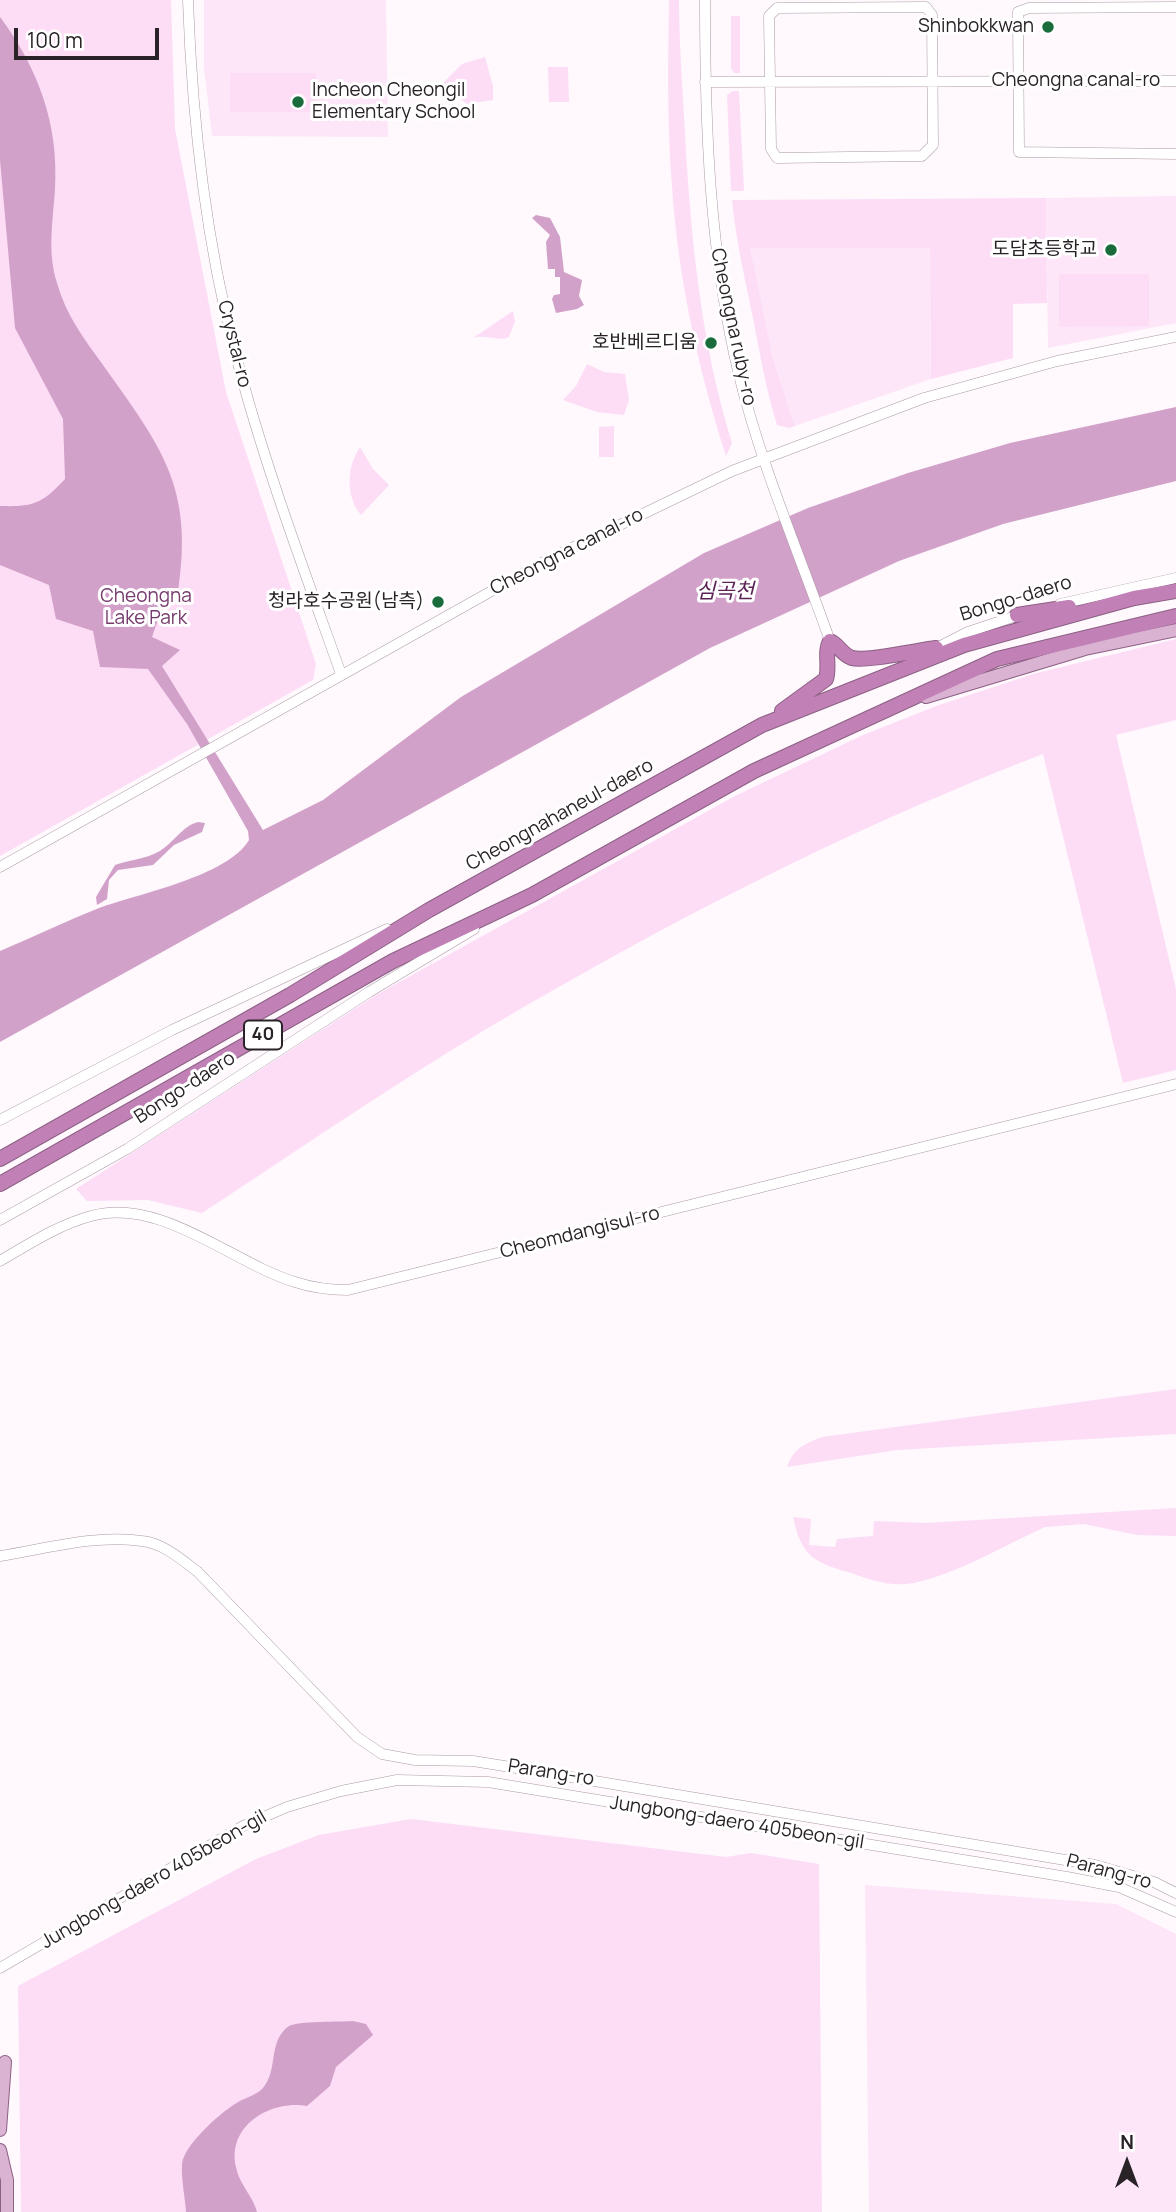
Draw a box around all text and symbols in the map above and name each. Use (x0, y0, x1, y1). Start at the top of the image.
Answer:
scale bar (18, 14, 163, 58)
place label: Shinbokkwan (918, 16, 1034, 38)
marker: Shinbokkwan (1040, 19, 1056, 35)
text: 100 m (27, 26, 83, 54)
street label: Cheongna canal-ro (992, 70, 1160, 92)
place label: Incheon Cheongil Elementary School (312, 80, 475, 124)
marker: Incheon Cheongil Elementary School (290, 94, 306, 110)
place label: 도담초등학교 (992, 239, 1097, 261)
marker: 도담초등학교 (1103, 242, 1119, 258)
street label: Cheongna ruby-ro (705, 246, 761, 408)
street label: Crystal-ro (212, 298, 256, 390)
place label: 호반베르디움 (592, 332, 697, 354)
marker: 호반베르디움 (703, 335, 719, 351)
street label: Cheongna canal-ro (487, 504, 647, 600)
street label: Bongo-daero (957, 571, 1075, 627)
water label: 심곡천 (696, 579, 754, 605)
park label: Cheongna Lake Park (100, 586, 192, 630)
place label: 청라호수공원(남측) (268, 591, 424, 613)
marker: 청라호수공원(남측) (430, 594, 446, 610)
street label: Cheongnahaneul-daero (463, 754, 657, 876)
road number: 40 (244, 1020, 282, 1050)
street label: Bongo-daero (130, 1047, 240, 1129)
street label: Cheomdangisul-ro (498, 1202, 662, 1264)
street label: Parang-ro (506, 1755, 596, 1791)
street label: Jungbong-daero 405beon-gil (608, 1792, 866, 1854)
street label: Jungbong-daero 405beon-gil (37, 1806, 271, 1954)
street label: Parang-ro (1064, 1850, 1154, 1894)
north arrow (1092, 2128, 1162, 2198)
text: N (1120, 2129, 1134, 2155)

